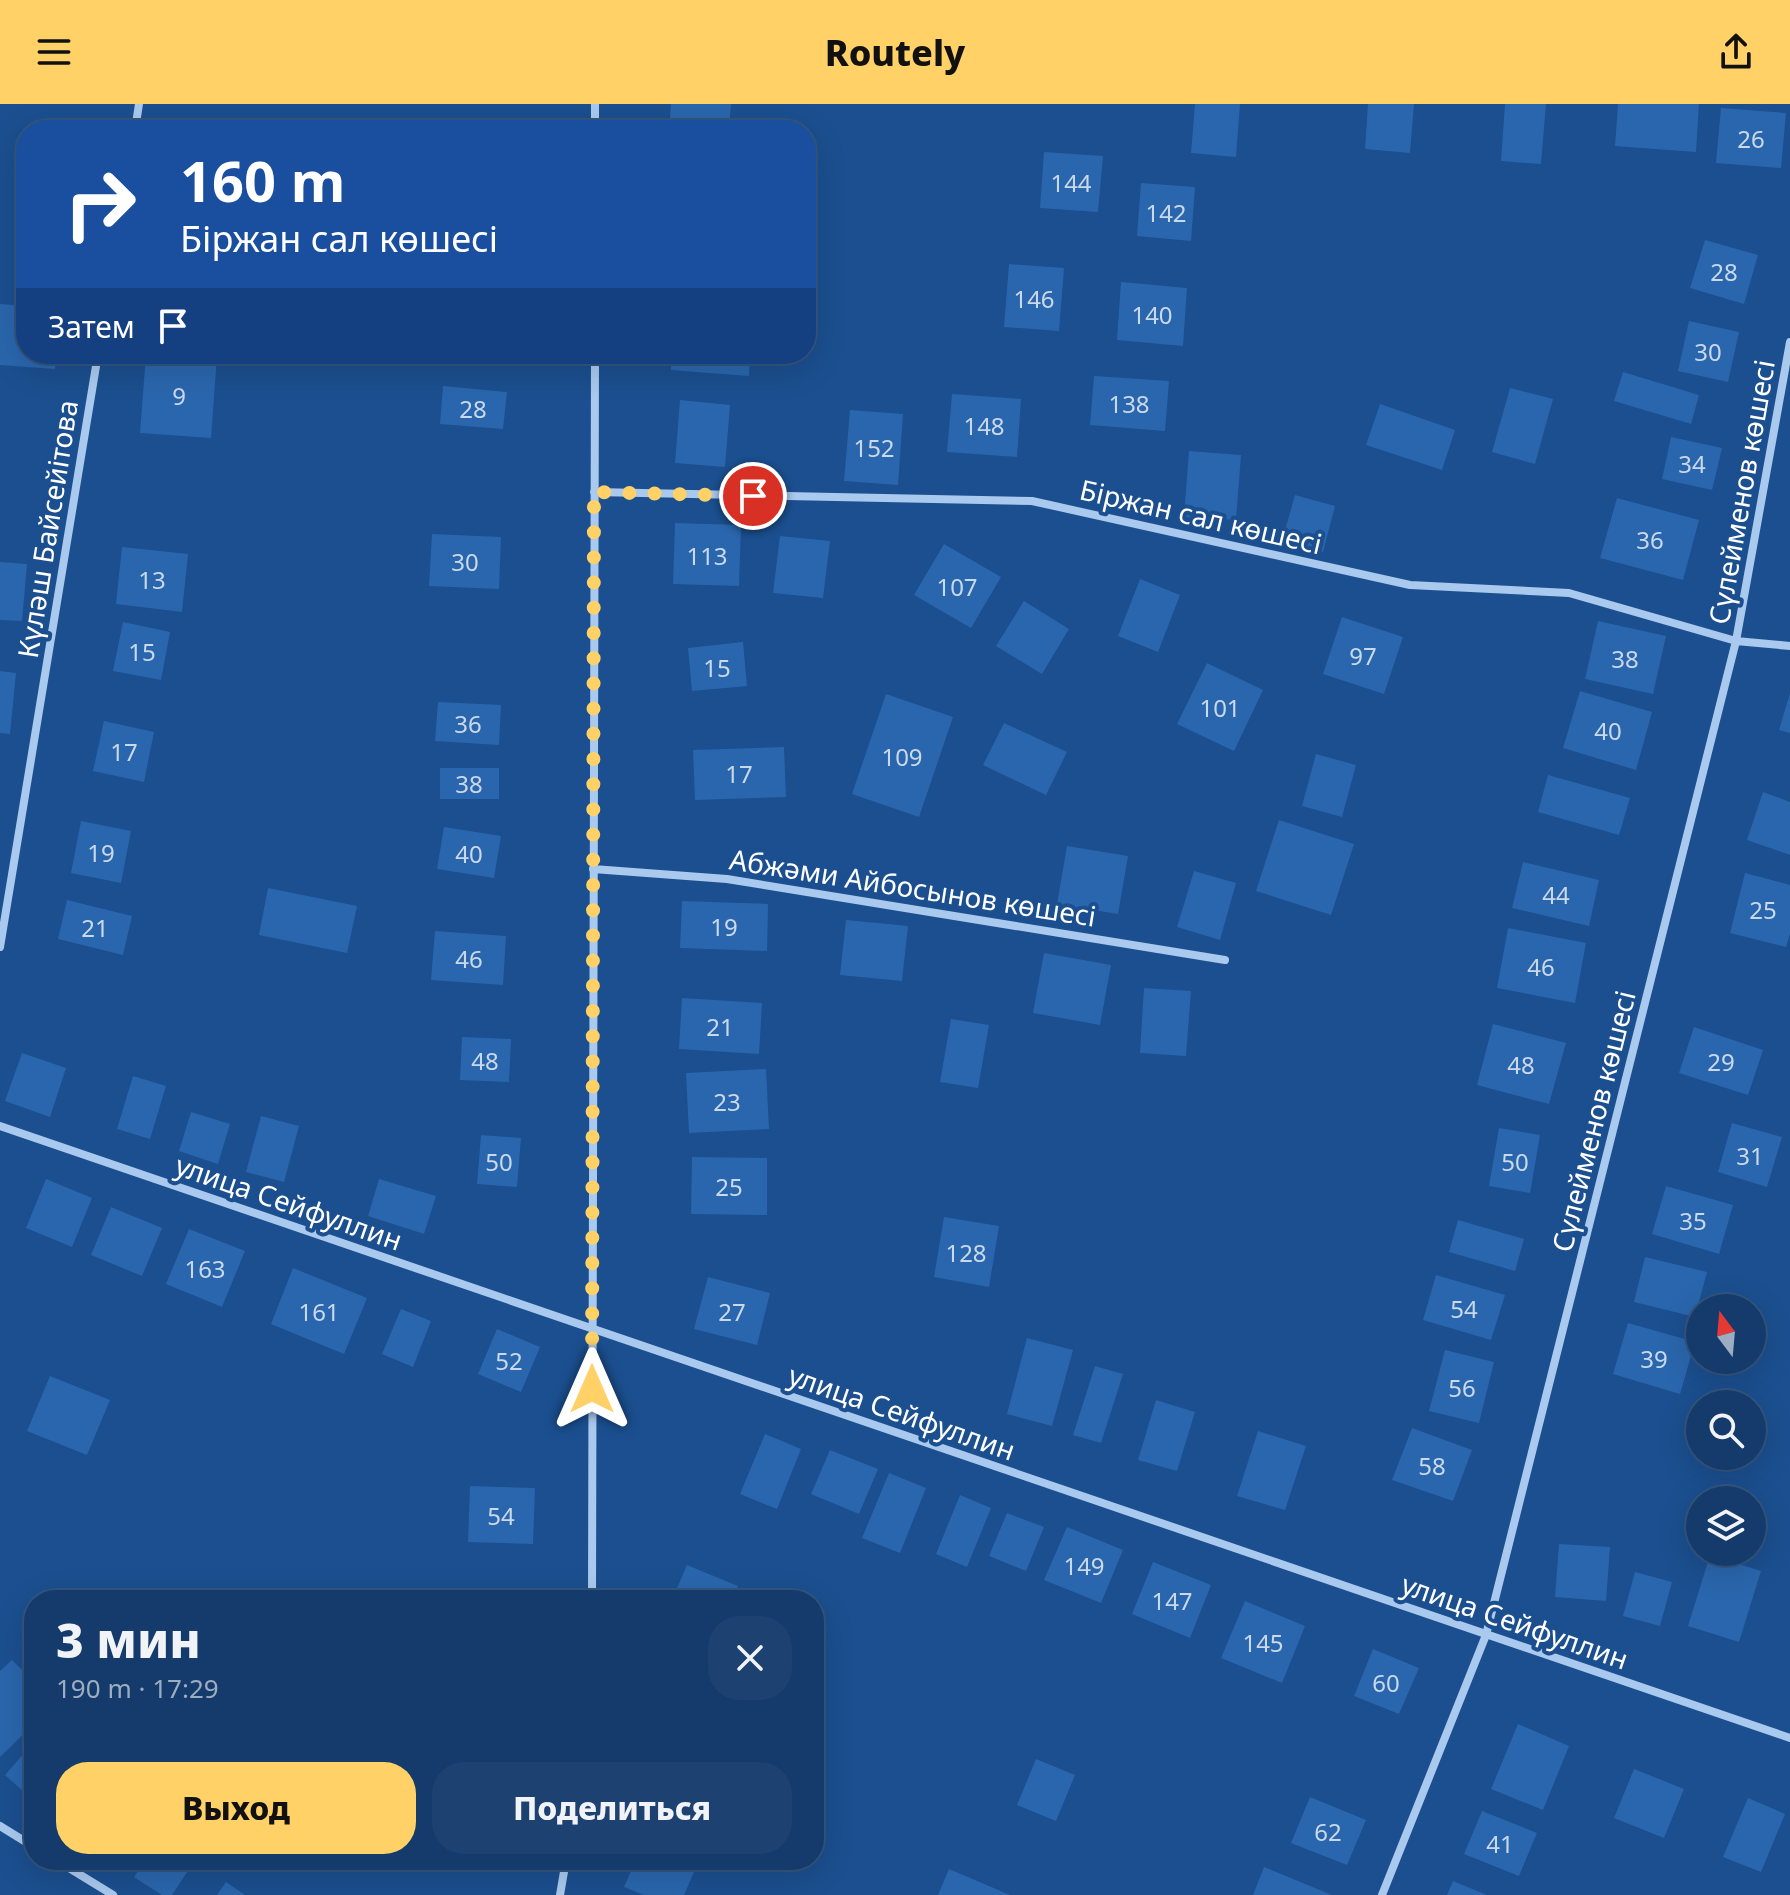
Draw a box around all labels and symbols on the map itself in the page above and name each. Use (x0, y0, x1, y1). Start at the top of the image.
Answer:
house number: 26 (1737, 122, 1765, 155)
house number: 144 (1050, 166, 1092, 199)
house number: 142 (1145, 196, 1187, 229)
house number: 28 (1710, 255, 1738, 288)
house number: 146 (1013, 282, 1055, 315)
house number: 140 (1131, 298, 1173, 331)
house number: 30 (1694, 335, 1722, 368)
street label: Сүлейменов көшесі (1699, 357, 1783, 627)
house number: 9 (172, 379, 186, 412)
house number: 138 (1108, 387, 1150, 420)
house number: 28 (459, 392, 487, 425)
street label: Күләш Байсейітова (8, 397, 86, 661)
house number: 148 (963, 409, 1005, 442)
house number: 152 (853, 431, 895, 464)
house number: 34 (1678, 447, 1706, 480)
pin (719, 462, 787, 530)
street label: Біржан сал көшесі (1076, 470, 1326, 562)
house number: 36 (1636, 523, 1664, 556)
house number: 113 (686, 539, 728, 572)
house number: 30 (451, 545, 479, 578)
house number: 13 (138, 563, 166, 596)
house number: 107 (936, 570, 978, 603)
house number: 15 (128, 635, 156, 668)
house number: 97 (1349, 639, 1377, 672)
house number: 38 (1611, 642, 1639, 675)
house number: 15 (703, 651, 731, 684)
house number: 101 (1199, 691, 1241, 724)
house number: 36 (454, 707, 482, 740)
house number: 40 (1594, 714, 1622, 747)
house number: 17 (110, 735, 138, 768)
house number: 109 (881, 740, 923, 773)
house number: 17 (725, 757, 753, 790)
house number: 38 (455, 767, 483, 800)
house number: 19 (87, 836, 115, 869)
house number: 40 (455, 837, 483, 870)
street label: Абжәми Айбосынов көшесі (727, 839, 1099, 935)
house number: 44 (1542, 878, 1570, 911)
house number: 25 (1749, 893, 1777, 926)
house number: 19 (710, 910, 738, 943)
house number: 21 (81, 911, 109, 944)
house number: 46 (455, 942, 483, 975)
house number: 46 (1527, 950, 1555, 983)
street label: Сүлейменов көшесі (1542, 986, 1644, 1256)
house number: 21 (706, 1010, 734, 1043)
house number: 48 (471, 1044, 499, 1077)
house number: 29 (1707, 1045, 1735, 1078)
house number: 48 (1507, 1048, 1535, 1081)
house number: 23 (713, 1085, 741, 1118)
house number: 31 (1736, 1139, 1764, 1172)
street label: улица Сейфуллин (171, 1145, 407, 1259)
house number: 50 (485, 1145, 513, 1178)
house number: 50 (1501, 1145, 1529, 1178)
house number: 25 (715, 1170, 743, 1203)
house number: 35 (1679, 1204, 1707, 1237)
house number: 128 (945, 1236, 987, 1269)
house number: 163 (184, 1252, 226, 1285)
house number: 54 (1450, 1292, 1478, 1325)
north arrow (1686, 1294, 1766, 1374)
house number: 161 (298, 1295, 340, 1328)
house number: 27 (718, 1295, 746, 1328)
house number: 39 (1640, 1342, 1668, 1375)
house number: 52 (495, 1344, 523, 1377)
position arrow (550, 1347, 634, 1431)
street label: улица Сейфуллин (784, 1355, 1020, 1469)
house number: 56 (1448, 1371, 1476, 1404)
house number: 58 (1418, 1449, 1446, 1482)
house number: 54 (487, 1499, 515, 1532)
house number: 149 (1063, 1549, 1105, 1582)
street label: улица Сейфуллин (1397, 1564, 1633, 1678)
house number: 147 (1151, 1584, 1193, 1617)
house number: 145 (1242, 1626, 1284, 1659)
house number: 60 (1372, 1666, 1400, 1699)
house number: 62 (1314, 1815, 1342, 1848)
house number: 41 (1486, 1827, 1514, 1860)

